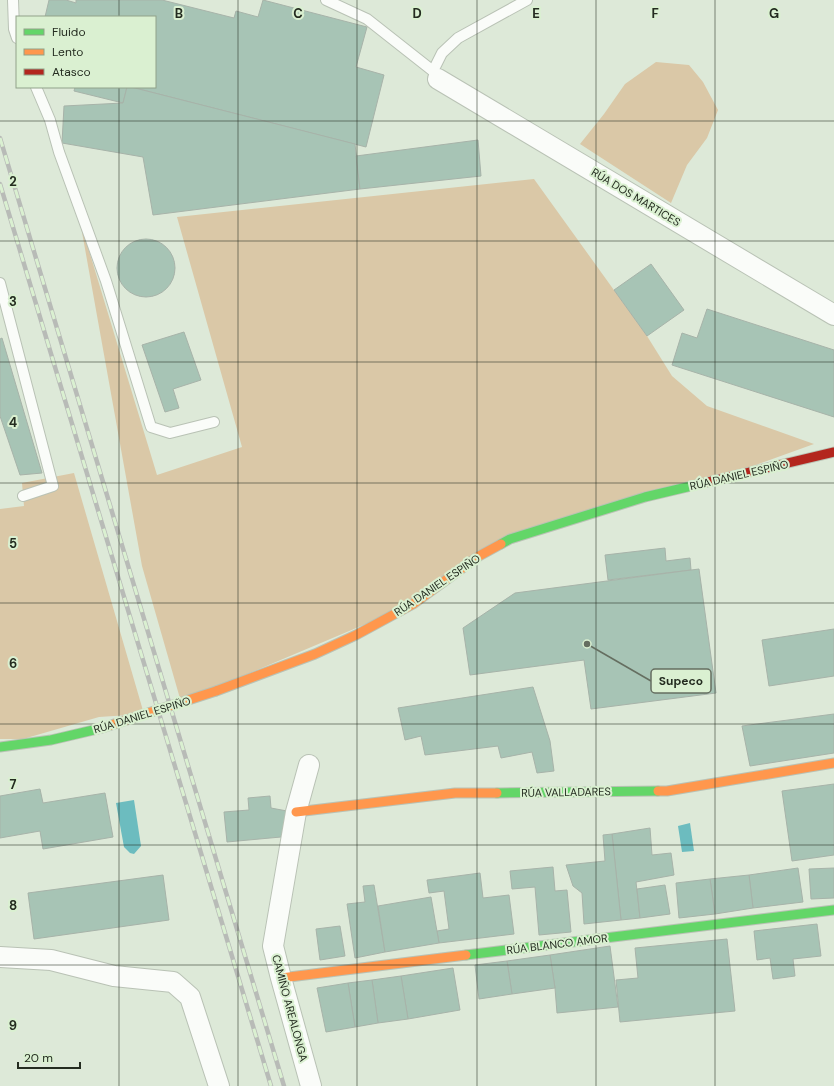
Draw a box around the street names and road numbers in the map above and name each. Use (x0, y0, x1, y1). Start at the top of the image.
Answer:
street label: RÚA DOS MARTICES (589, 165, 683, 229)
street label: RÚA DANIEL ESPIÑO (688, 457, 790, 493)
street label: RÚA DANIEL ESPIÑO (391, 551, 483, 619)
street label: RÚA DANIEL ESPIÑO (92, 694, 192, 736)
street label: RÚA VALLADARES (521, 784, 611, 800)
street label: RÚA BLANCO AMOR (506, 931, 608, 957)
street label: CAMIÑO AREALONGA (269, 953, 311, 1063)

